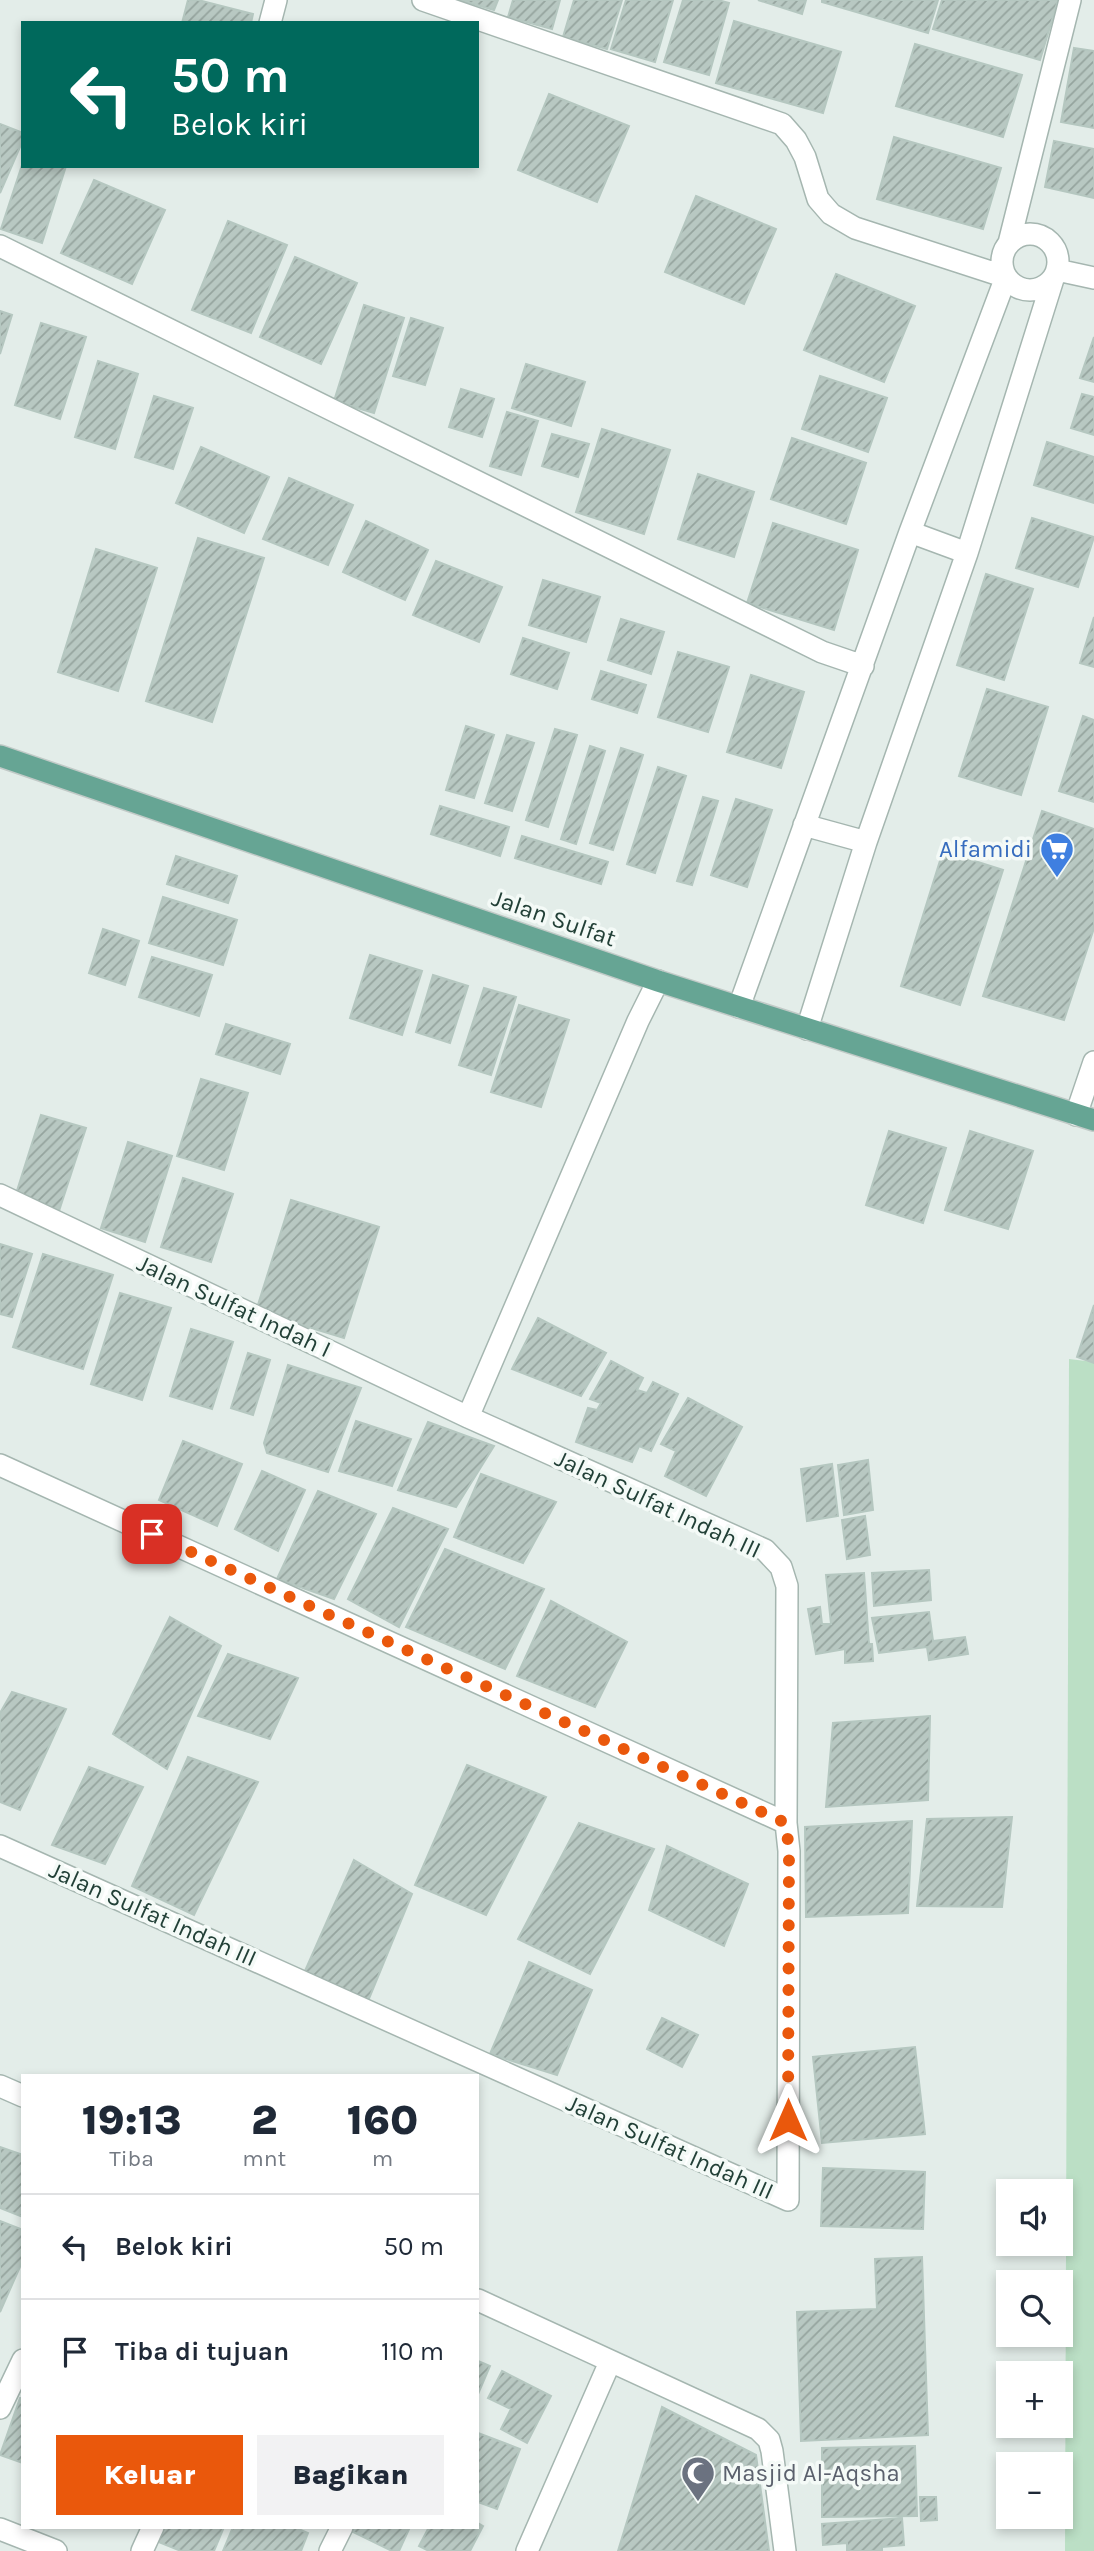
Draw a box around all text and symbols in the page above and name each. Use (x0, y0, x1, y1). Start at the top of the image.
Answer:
text: 50 m (171, 47, 289, 104)
icon: left (56, 49, 147, 140)
text: Belok kiri (171, 106, 308, 143)
supermarket icon: Alfamidi (1038, 830, 1076, 879)
place label: Alfamidi (939, 835, 1032, 863)
street label: Jalan Sulfat (488, 884, 620, 952)
street label: Jalan Sulfat Indah I (133, 1249, 335, 1363)
street label: Jalan Sulfat Indah III (551, 1444, 765, 1564)
pin (122, 1504, 182, 1564)
icon: arrive (133, 1515, 171, 1553)
street label: Jalan Sulfat Indah III (45, 1856, 261, 1972)
position arrow (751, 2083, 825, 2157)
street label: Jalan Sulfat Indah III (562, 2089, 778, 2205)
text: 19:13 (82, 2095, 181, 2145)
text: 2 (251, 2095, 277, 2145)
text: 160 (347, 2095, 418, 2145)
text: Tiba (109, 2145, 154, 2172)
text: mnt (242, 2145, 286, 2172)
text: m (372, 2145, 393, 2172)
map controls (996, 2179, 1073, 2529)
button: sound (996, 2179, 1073, 2256)
icon: left (56, 2228, 94, 2266)
text: Belok kiri (115, 2231, 233, 2262)
text: 50 m (383, 2231, 444, 2262)
button: search (996, 2270, 1073, 2347)
icon: arrive (56, 2333, 94, 2371)
text: Tiba di tujuan (115, 2336, 289, 2367)
text: 110 m (381, 2336, 444, 2367)
button: + (996, 2361, 1073, 2438)
button: Keluar (56, 2435, 243, 2515)
button: Bagikan (257, 2435, 444, 2515)
button: − (996, 2452, 1073, 2529)
mosque icon: Masjid Al-Aqsha (679, 2454, 717, 2503)
place label: Masjid Al-Aqsha (722, 2459, 900, 2487)

